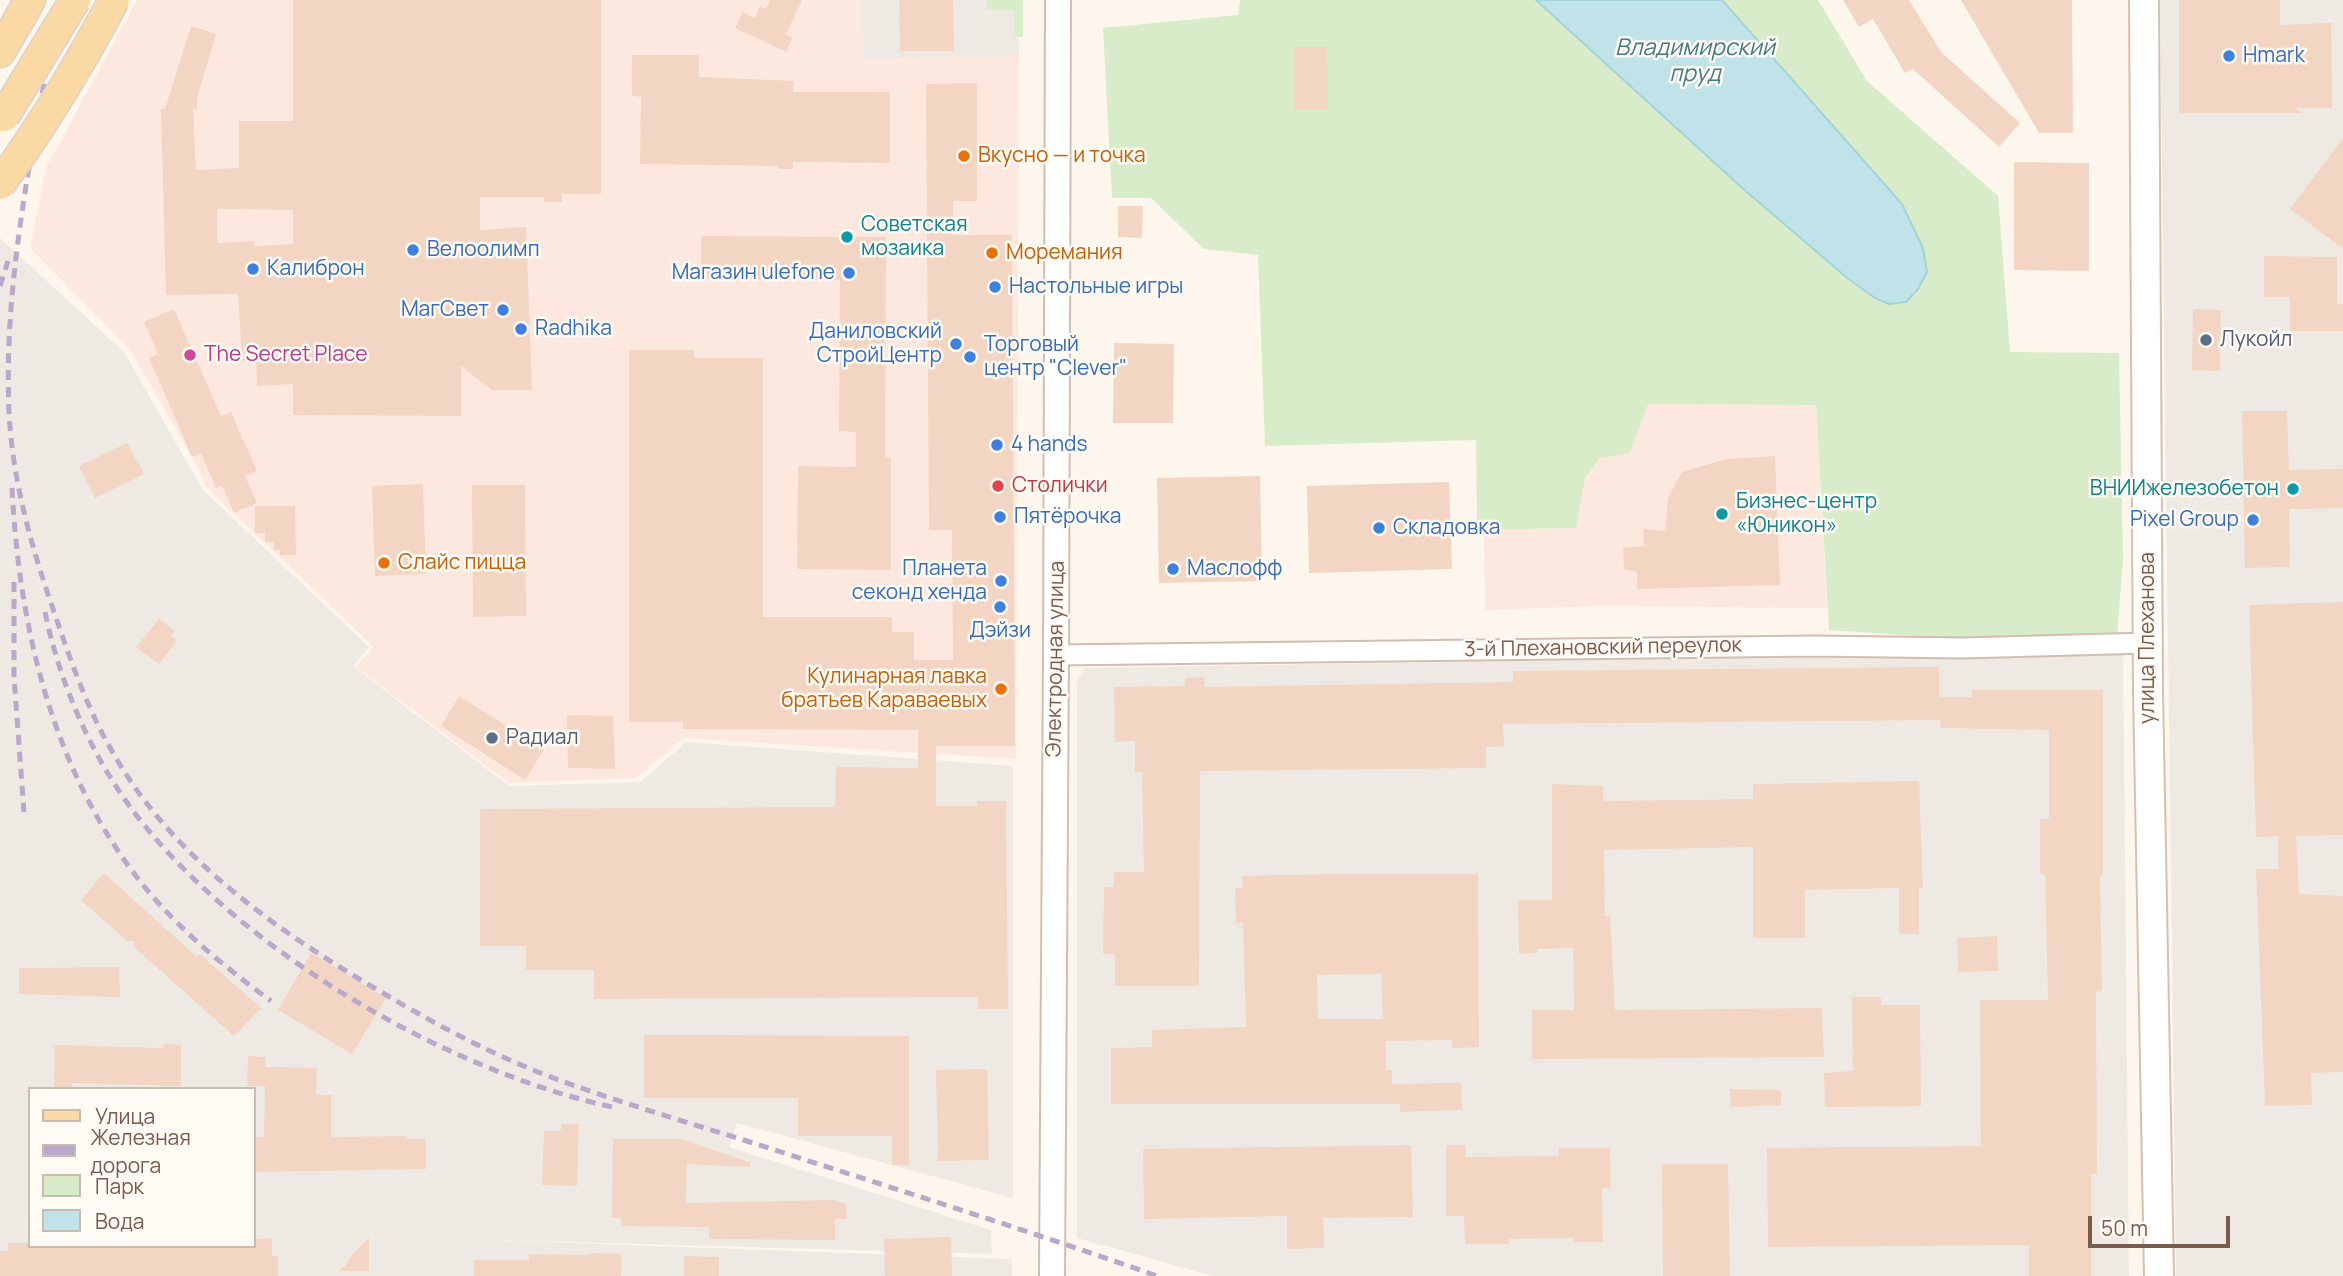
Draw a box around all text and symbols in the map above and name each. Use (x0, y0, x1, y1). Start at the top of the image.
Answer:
water label: Владимирский пруд (1615, 35, 1775, 89)
place label: Hmark (2243, 43, 2305, 69)
marker: Hmark (2221, 48, 2237, 64)
place label: Вкусно — и точка (978, 143, 1146, 169)
marker: Вкусно — и точка (956, 148, 972, 164)
place label: Советская мозаика (861, 212, 968, 262)
marker: Советская мозаика (839, 229, 855, 245)
place label: Велоолимп (427, 237, 540, 263)
place label: Моремания (1006, 240, 1123, 266)
marker: Велоолимп (405, 242, 421, 258)
marker: Моремания (984, 245, 1000, 261)
place label: Калиброн (267, 256, 365, 282)
place label: Магазин ulefone (672, 260, 835, 286)
marker: Калиброн (245, 261, 261, 277)
marker: Магазин ulefone (841, 265, 857, 281)
place label: Настольные игры (1009, 274, 1183, 300)
marker: Настольные игры (987, 279, 1003, 295)
place label: МагСвет (401, 297, 489, 323)
marker: МагСвет (495, 302, 511, 318)
place label: Radhika (535, 316, 612, 342)
place label: Даниловский СтройЦентр (809, 319, 942, 369)
marker: Radhika (513, 321, 529, 337)
place label: Лукойл (2220, 327, 2292, 353)
place label: Торговый центр "Clever" (984, 332, 1127, 382)
marker: Лукойл (2198, 332, 2214, 348)
marker: Даниловский СтройЦентр (948, 336, 964, 352)
place label: The Secret Place (204, 342, 367, 368)
marker: The Secret Place (182, 347, 198, 363)
marker: Торговый центр "Clever" (962, 349, 978, 365)
place label: 4 hands (1011, 432, 1088, 458)
marker: 4 hands (989, 437, 1005, 453)
place label: Столички (1012, 473, 1108, 499)
place label: ВНИИжелезобетон (2090, 476, 2279, 502)
marker: Столички (990, 478, 1006, 494)
marker: ВНИИжелезобетон (2285, 481, 2301, 497)
place label: Бизнес-центр «Юникон» (1736, 489, 1877, 539)
place label: Пятёрочка (1014, 504, 1121, 530)
marker: Бизнес-центр «Юникон» (1714, 506, 1730, 522)
place label: Pixel Group (2130, 507, 2239, 533)
marker: Пятёрочка (992, 509, 1008, 525)
marker: Pixel Group (2245, 512, 2261, 528)
place label: Складовка (1393, 515, 1500, 541)
marker: Складовка (1371, 520, 1387, 536)
place label: Слайс пицца (398, 550, 526, 576)
street label: улица Плеханова (2135, 552, 2161, 724)
marker: Слайс пицца (376, 555, 392, 571)
place label: Планета секонд хенда (852, 556, 987, 606)
place label: Маслофф (1187, 556, 1282, 582)
street label: Электродная улица (1042, 560, 1070, 758)
marker: Маслофф (1165, 561, 1181, 577)
marker: Планета секонд хенда (993, 573, 1009, 589)
marker: Дэйзи (992, 599, 1008, 615)
place label: Дэйзи (969, 618, 1031, 644)
street label: 3-й Плехановский переулок (1464, 633, 1742, 663)
place label: Кулинарная лавка братьев Караваевых (781, 664, 987, 714)
marker: Кулинарная лавка братьев Караваевых (993, 681, 1009, 697)
place label: Радиал (506, 725, 579, 751)
marker: Радиал (484, 730, 500, 746)
legend (28, 1087, 256, 1248)
text: Улица (95, 1102, 155, 1130)
text: Железная дорога (90, 1123, 191, 1179)
text: Парк (95, 1172, 144, 1200)
scale bar (2091, 1202, 2233, 1246)
text: Вода (95, 1207, 145, 1235)
text: 50 m (2101, 1214, 2148, 1242)

